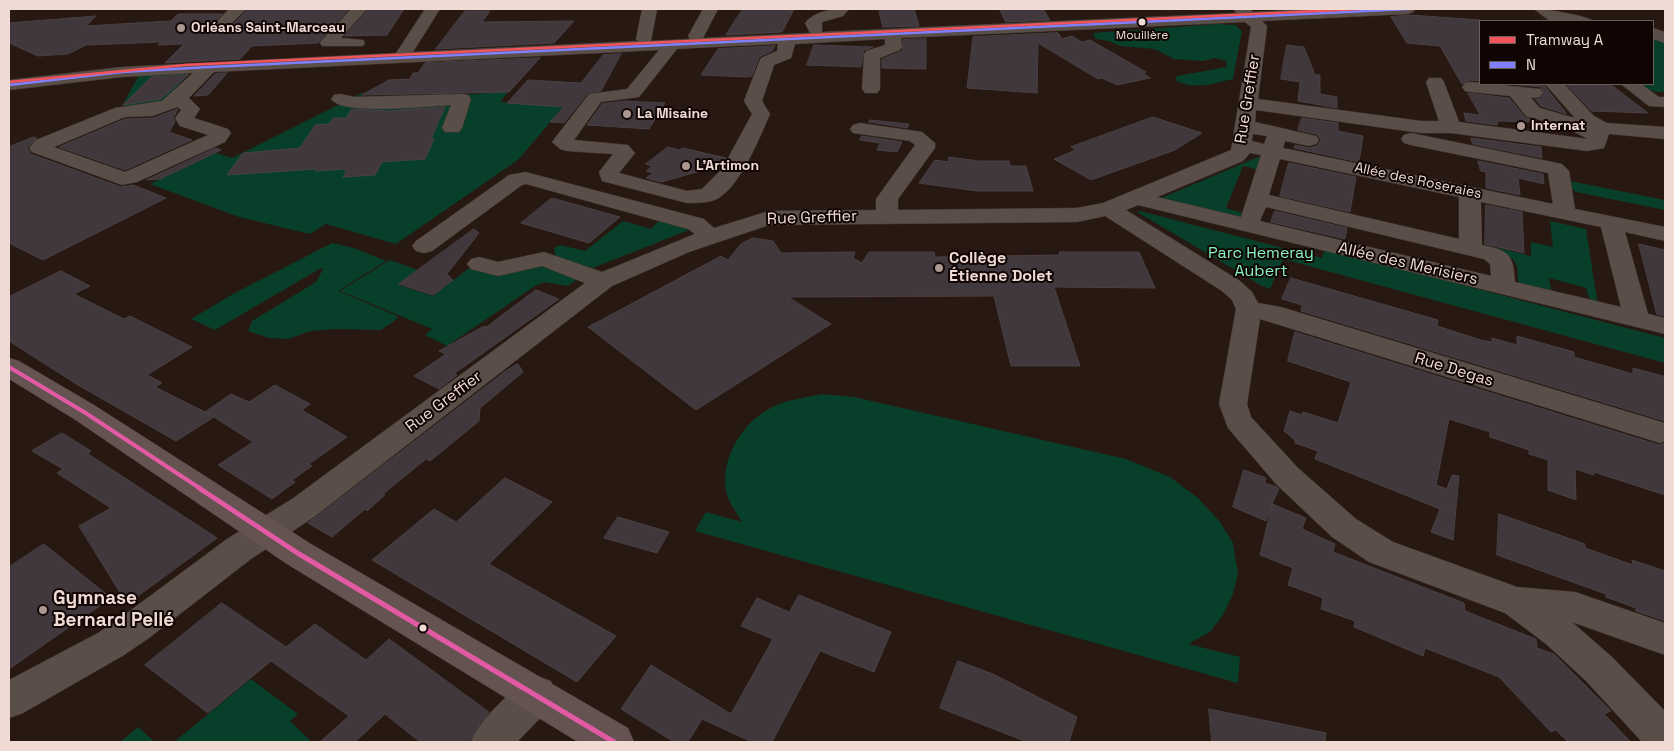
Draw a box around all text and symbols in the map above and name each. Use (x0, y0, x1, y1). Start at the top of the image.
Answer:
marker: Mouillère (1137, 17, 1147, 27)
place label: Orléans Saint-Marceau (191, 20, 345, 36)
legend (1479, 20, 1654, 85)
marker: Orléans Saint-Marceau (175, 22, 187, 34)
place label: Mouillère (1116, 29, 1168, 43)
text: Tramway A (1526, 30, 1603, 49)
street label: Rue Greffier (1231, 53, 1265, 145)
text: N (1526, 55, 1536, 74)
place label: La Misaine (637, 106, 708, 122)
marker: La Misaine (621, 108, 633, 120)
place label: Internat (1531, 118, 1585, 134)
marker: Internat (1515, 120, 1527, 132)
place label: L'Artimon (696, 158, 759, 174)
street label: Allée des Roseraies (1353, 159, 1483, 203)
marker: L'Artimon (680, 160, 692, 172)
street label: Rue Greffier (767, 207, 857, 229)
street label: Allée des Merisiers (1336, 239, 1480, 289)
park label: Parc Hemeray Aubert (1208, 244, 1314, 282)
place label: Collège Étienne Dolet (949, 249, 1053, 287)
marker: Collège Étienne Dolet (933, 262, 945, 274)
street label: Rue Degas (1412, 349, 1496, 391)
street label: Rue Greffier (402, 367, 486, 437)
place label: Gymnase Bernard Pellé (53, 588, 174, 632)
marker: Gymnase Bernard Pellé (37, 604, 49, 616)
unlabelled marker (418, 623, 428, 633)

